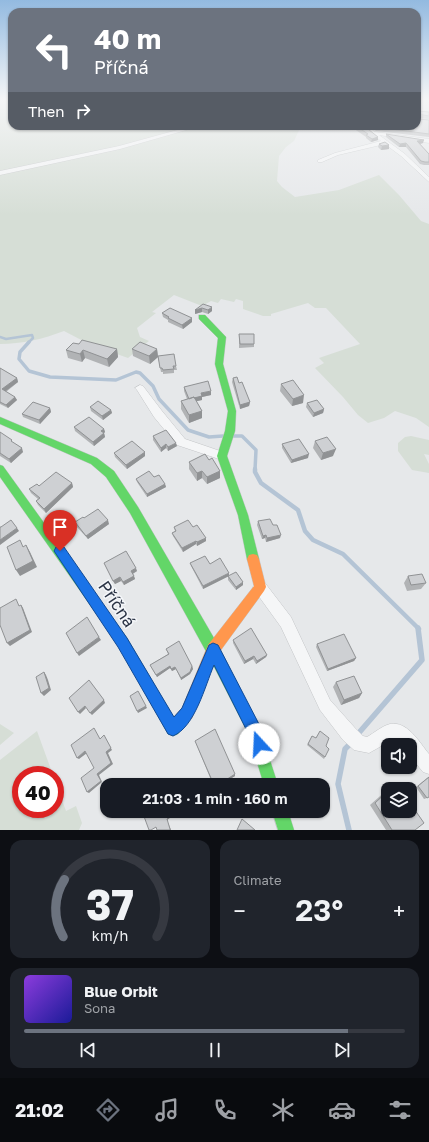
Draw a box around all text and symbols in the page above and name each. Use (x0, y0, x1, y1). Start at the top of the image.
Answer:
text: 40 m (94, 22, 161, 55)
icon: left (28, 24, 80, 76)
text: Příčná (94, 56, 149, 78)
icon: right (72, 100, 94, 122)
text: Then (28, 102, 64, 120)
pin (43, 510, 77, 551)
icon: arrive (49, 516, 71, 538)
street label: Příčná (94, 576, 141, 631)
position arrow (238, 723, 280, 765)
map controls (381, 738, 417, 818)
button: sound (381, 738, 417, 774)
speed limit sign: 40 (12, 766, 64, 818)
button: layers (381, 782, 417, 818)
text: 21:03 · 1 min · 160 m (142, 789, 288, 807)
text: Climate (234, 872, 281, 888)
text: 37 (86, 879, 134, 929)
text: 23° (295, 892, 343, 928)
text: − (234, 897, 246, 924)
text: + (393, 897, 405, 924)
text: km/h (92, 927, 128, 944)
text: Blue Orbit (84, 982, 158, 1000)
text: Sona (84, 1000, 115, 1016)
icon: previous (77, 1039, 99, 1061)
icon: pause (204, 1039, 226, 1061)
icon: next (331, 1039, 353, 1061)
icon: directions (94, 1096, 122, 1124)
icon: music (153, 1096, 181, 1124)
icon: phone (211, 1096, 239, 1124)
icon: climate (269, 1096, 297, 1124)
icon: car (328, 1096, 356, 1124)
icon: filters (386, 1096, 414, 1124)
text: 21:02 (15, 1099, 64, 1121)

